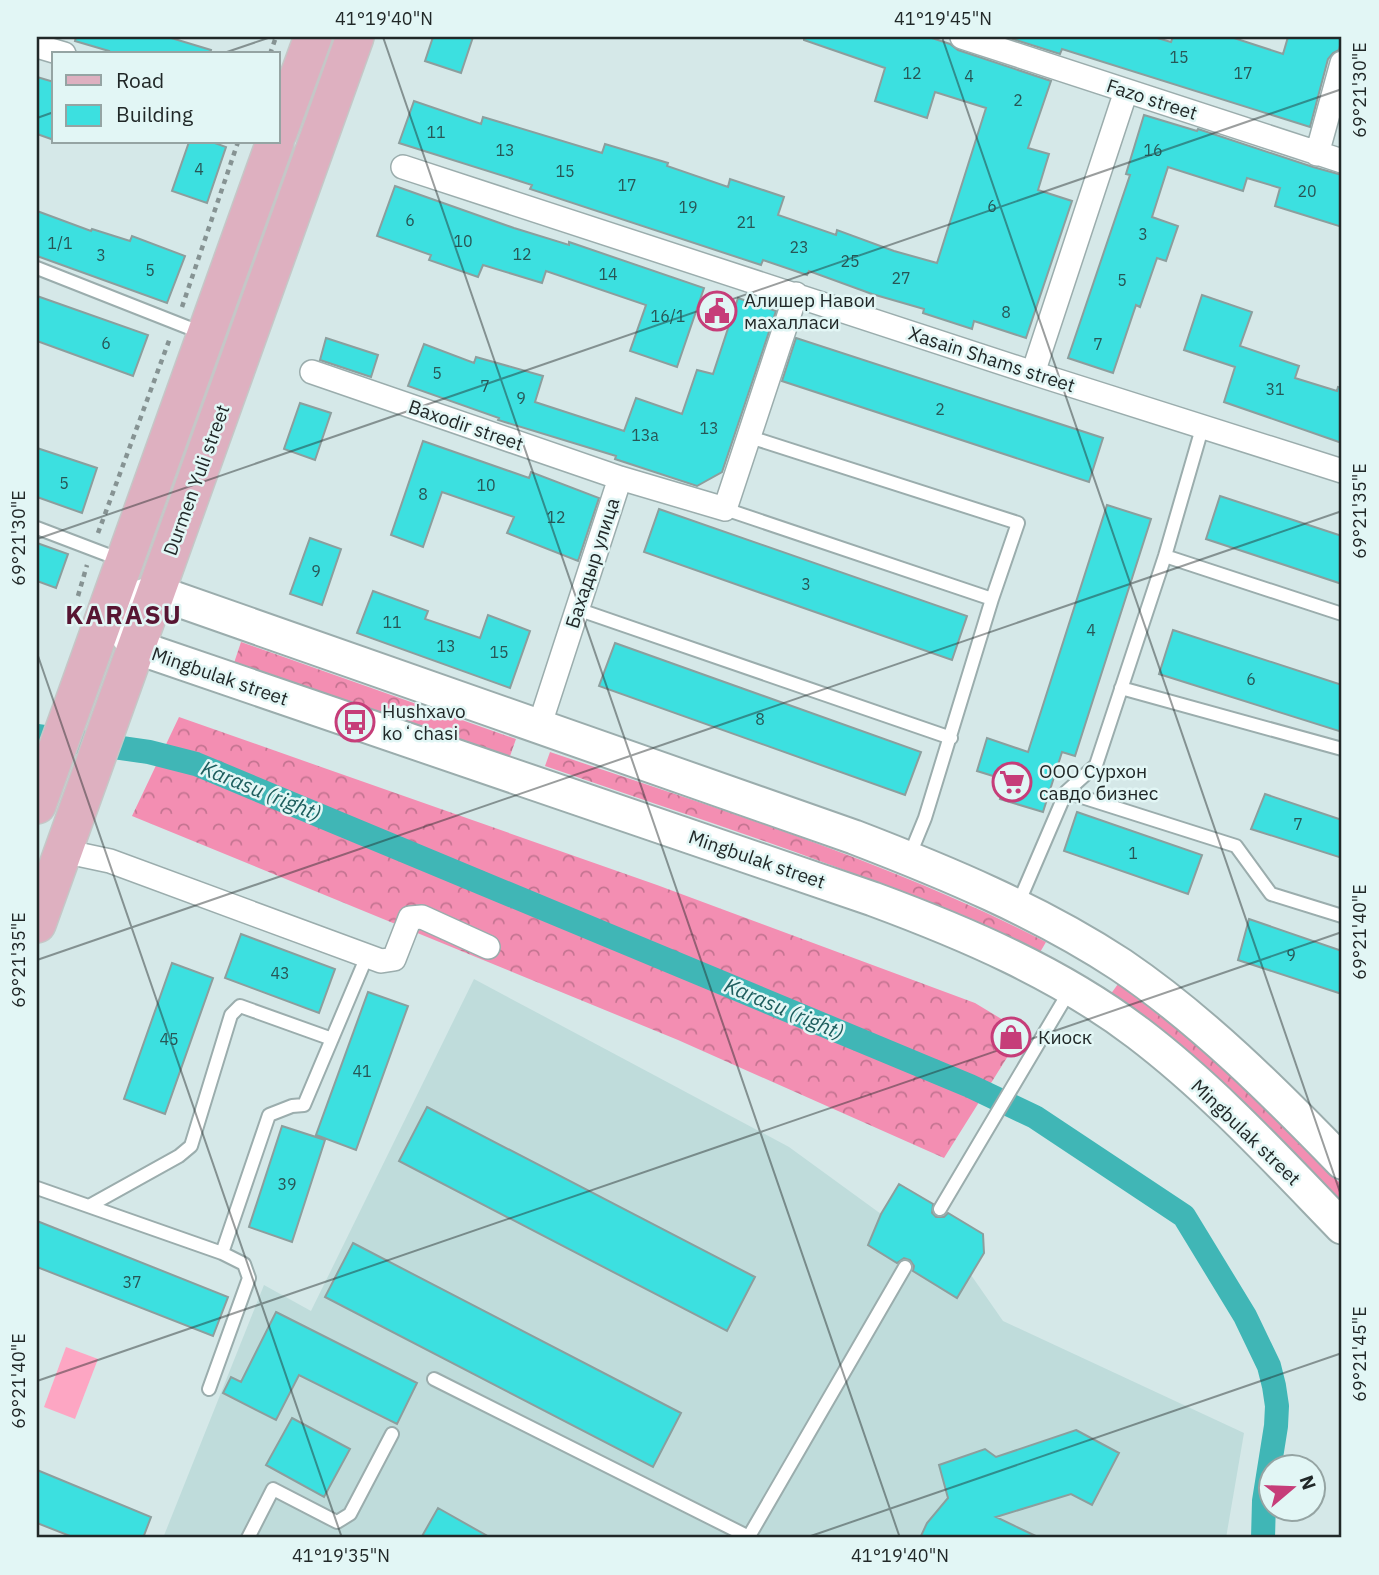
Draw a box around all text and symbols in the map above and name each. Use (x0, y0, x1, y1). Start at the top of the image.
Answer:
text: 41°19'40"N (335, 7, 433, 30)
text: 41°19'45"N (894, 7, 992, 30)
text: 69°21'30"E (1348, 42, 1371, 138)
house number: 15 (1169, 47, 1189, 67)
legend (52, 52, 280, 144)
house number: 12 (902, 63, 922, 83)
house number: 17 (1233, 63, 1253, 83)
text: Road (116, 66, 164, 94)
house number: 4 (964, 66, 974, 86)
street label: Fazo street (1104, 73, 1200, 125)
house number: 2 (1013, 90, 1023, 110)
text: Building (116, 100, 193, 128)
house number: 11 (426, 122, 446, 142)
house number: 13 (495, 140, 515, 160)
house number: 16 (1143, 140, 1163, 160)
house number: 4 (194, 159, 204, 179)
house number: 15 (555, 161, 575, 181)
house number: 17 (617, 175, 637, 195)
house number: 20 (1297, 181, 1317, 201)
house number: 6 (987, 196, 997, 216)
house number: 19 (678, 197, 698, 217)
house number: 6 (405, 210, 415, 230)
house number: 21 (736, 212, 756, 232)
house number: 3 (1138, 224, 1148, 244)
house number: 10 (453, 231, 473, 251)
house number: 1/1 (47, 233, 73, 253)
house number: 23 (789, 237, 809, 257)
house number: 12 (512, 244, 532, 264)
house number: 3 (96, 245, 106, 265)
house number: 25 (840, 251, 860, 271)
house number: 5 (145, 260, 155, 280)
house number: 14 (598, 264, 618, 284)
house number: 27 (891, 268, 911, 288)
house number: 5 (1117, 270, 1127, 290)
place label: Алишер Навои махалласи (744, 288, 875, 334)
public building icon: Алишер Навои махалласи (696, 290, 738, 332)
house number: 8 (1001, 302, 1011, 322)
house number: 16/1 (651, 306, 685, 326)
street label: Xasain Shams street (906, 321, 1078, 397)
house number: 6 (101, 333, 111, 353)
house number: 7 (1093, 334, 1103, 354)
house number: 5 (432, 363, 442, 383)
house number: 7 (480, 376, 490, 396)
house number: 31 (1265, 379, 1285, 399)
house number: 9 (516, 388, 526, 408)
street label: Baxodir street (405, 394, 527, 456)
house number: 2 (935, 399, 945, 419)
street label: Durmen Yuli street (158, 401, 234, 559)
house number: 13 (699, 418, 719, 438)
house number: 13а (631, 425, 659, 445)
text: 69°21'35"E (1348, 463, 1371, 559)
house number: 5 (59, 473, 69, 493)
house number: 10 (476, 475, 496, 495)
house number: 8 (418, 484, 428, 504)
text: 69°21'30"E (7, 490, 30, 586)
street label: Бахадыр улица (560, 495, 624, 631)
house number: 12 (546, 507, 566, 527)
house number: 9 (311, 561, 321, 581)
house number: 3 (801, 574, 811, 594)
district label: KARASU (65, 597, 183, 631)
house number: 11 (382, 612, 402, 632)
house number: 4 (1086, 620, 1096, 640)
house number: 13 (436, 636, 456, 656)
street label: Mingbulak street (149, 641, 291, 711)
house number: 15 (489, 642, 509, 662)
house number: 6 (1246, 669, 1256, 689)
place label: Hushxavo koʻchasi (382, 699, 466, 745)
bus stop icon: Hushxavo koʻchasi (334, 701, 376, 743)
house number: 8 (755, 709, 765, 729)
water label: Karasu (right) (197, 753, 325, 827)
place label: ООО Сурхон савдо бизнес (1039, 759, 1159, 805)
supermarket icon: ООО Сурхон савдо бизнес (991, 761, 1033, 803)
house number: 7 (1293, 814, 1303, 834)
street label: Mingbulak street (686, 824, 828, 894)
house number: 1 (1128, 843, 1138, 863)
text: 69°21'40"E (1348, 884, 1371, 980)
text: 69°21'35"E (7, 912, 30, 1008)
house number: 9 (1286, 945, 1296, 965)
house number: 43 (270, 963, 290, 983)
water label: Karasu (right) (721, 970, 848, 1046)
shop icon: Киоск (990, 1016, 1032, 1058)
place label: Киоск (1038, 1025, 1092, 1049)
house number: 45 (159, 1029, 179, 1049)
house number: 41 (352, 1061, 372, 1081)
street label: Mingbulak street (1186, 1074, 1306, 1190)
house number: 39 (277, 1174, 297, 1194)
house number: 37 (122, 1272, 142, 1292)
text: 69°21'45"E (1348, 1306, 1371, 1402)
text: 69°21'40"E (7, 1333, 30, 1429)
north arrow (1256, 1452, 1326, 1522)
text: N (1294, 1472, 1322, 1493)
text: 41°19'35"N (292, 1544, 390, 1567)
text: 41°19'40"N (851, 1544, 949, 1567)

